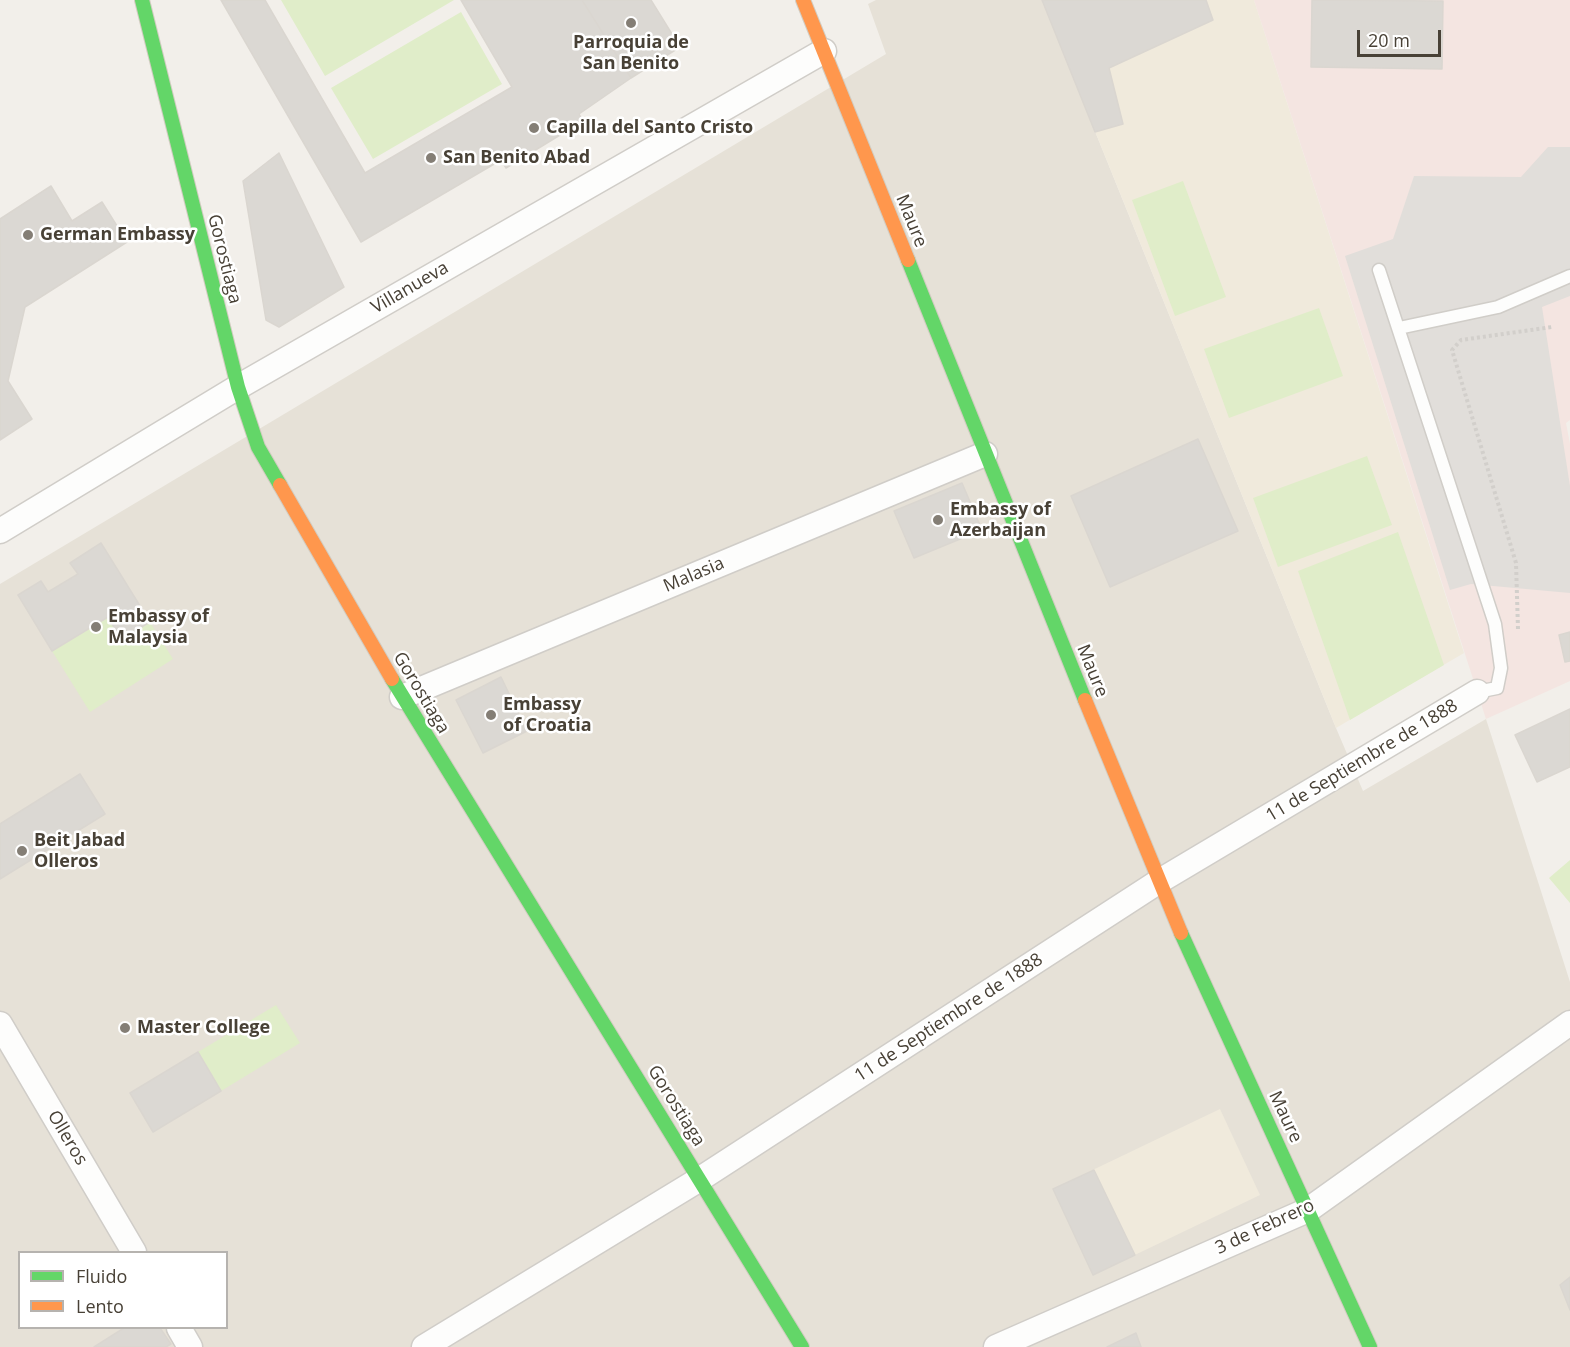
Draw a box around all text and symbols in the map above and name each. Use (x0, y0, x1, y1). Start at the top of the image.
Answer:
marker: Parroquia de San Benito (624, 16, 638, 30)
scale bar (1360, 18, 1444, 56)
text: 20 m (1368, 28, 1410, 52)
place label: Parroquia de San Benito (573, 32, 689, 74)
place label: Capilla del Santo Cristo (546, 117, 753, 139)
marker: Capilla del Santo Cristo (527, 121, 541, 135)
place label: San Benito Abad (443, 147, 590, 169)
marker: San Benito Abad (424, 151, 438, 165)
street label: Maure (891, 192, 931, 250)
street label: Gorostiaga (202, 212, 246, 306)
place label: German Embassy (40, 224, 195, 246)
marker: German Embassy (21, 228, 35, 242)
street label: Villanueva (368, 257, 452, 319)
place label: Embassy of Azerbaijan (950, 499, 1051, 542)
marker: Embassy of Azerbaijan (931, 513, 945, 527)
street label: Malasia (660, 553, 728, 597)
place label: Embassy of Malaysia (108, 606, 209, 648)
marker: Embassy of Malaysia (89, 620, 103, 634)
street label: Maure (1072, 642, 1112, 700)
street label: Gorostiaga (388, 648, 454, 738)
place label: Embassy of Croatia (503, 694, 592, 736)
street label: 11 de Septiembre de 1888 (1262, 695, 1462, 827)
marker: Embassy of Croatia (484, 708, 498, 722)
place label: Beit Jabad Olleros (34, 830, 125, 872)
marker: Beit Jabad Olleros (15, 844, 29, 858)
street label: 11 de Septiembre de 1888 (851, 949, 1047, 1087)
place label: Master College (137, 1017, 270, 1039)
marker: Master College (118, 1021, 132, 1035)
street label: Gorostiaga (643, 1062, 709, 1150)
street label: Maure (1264, 1088, 1306, 1146)
street label: Olleros (42, 1107, 92, 1169)
street label: 3 de Febrero (1212, 1195, 1318, 1259)
legend (18, 1251, 228, 1329)
text: Fluido (76, 1264, 127, 1288)
text: Lento (76, 1294, 124, 1318)

